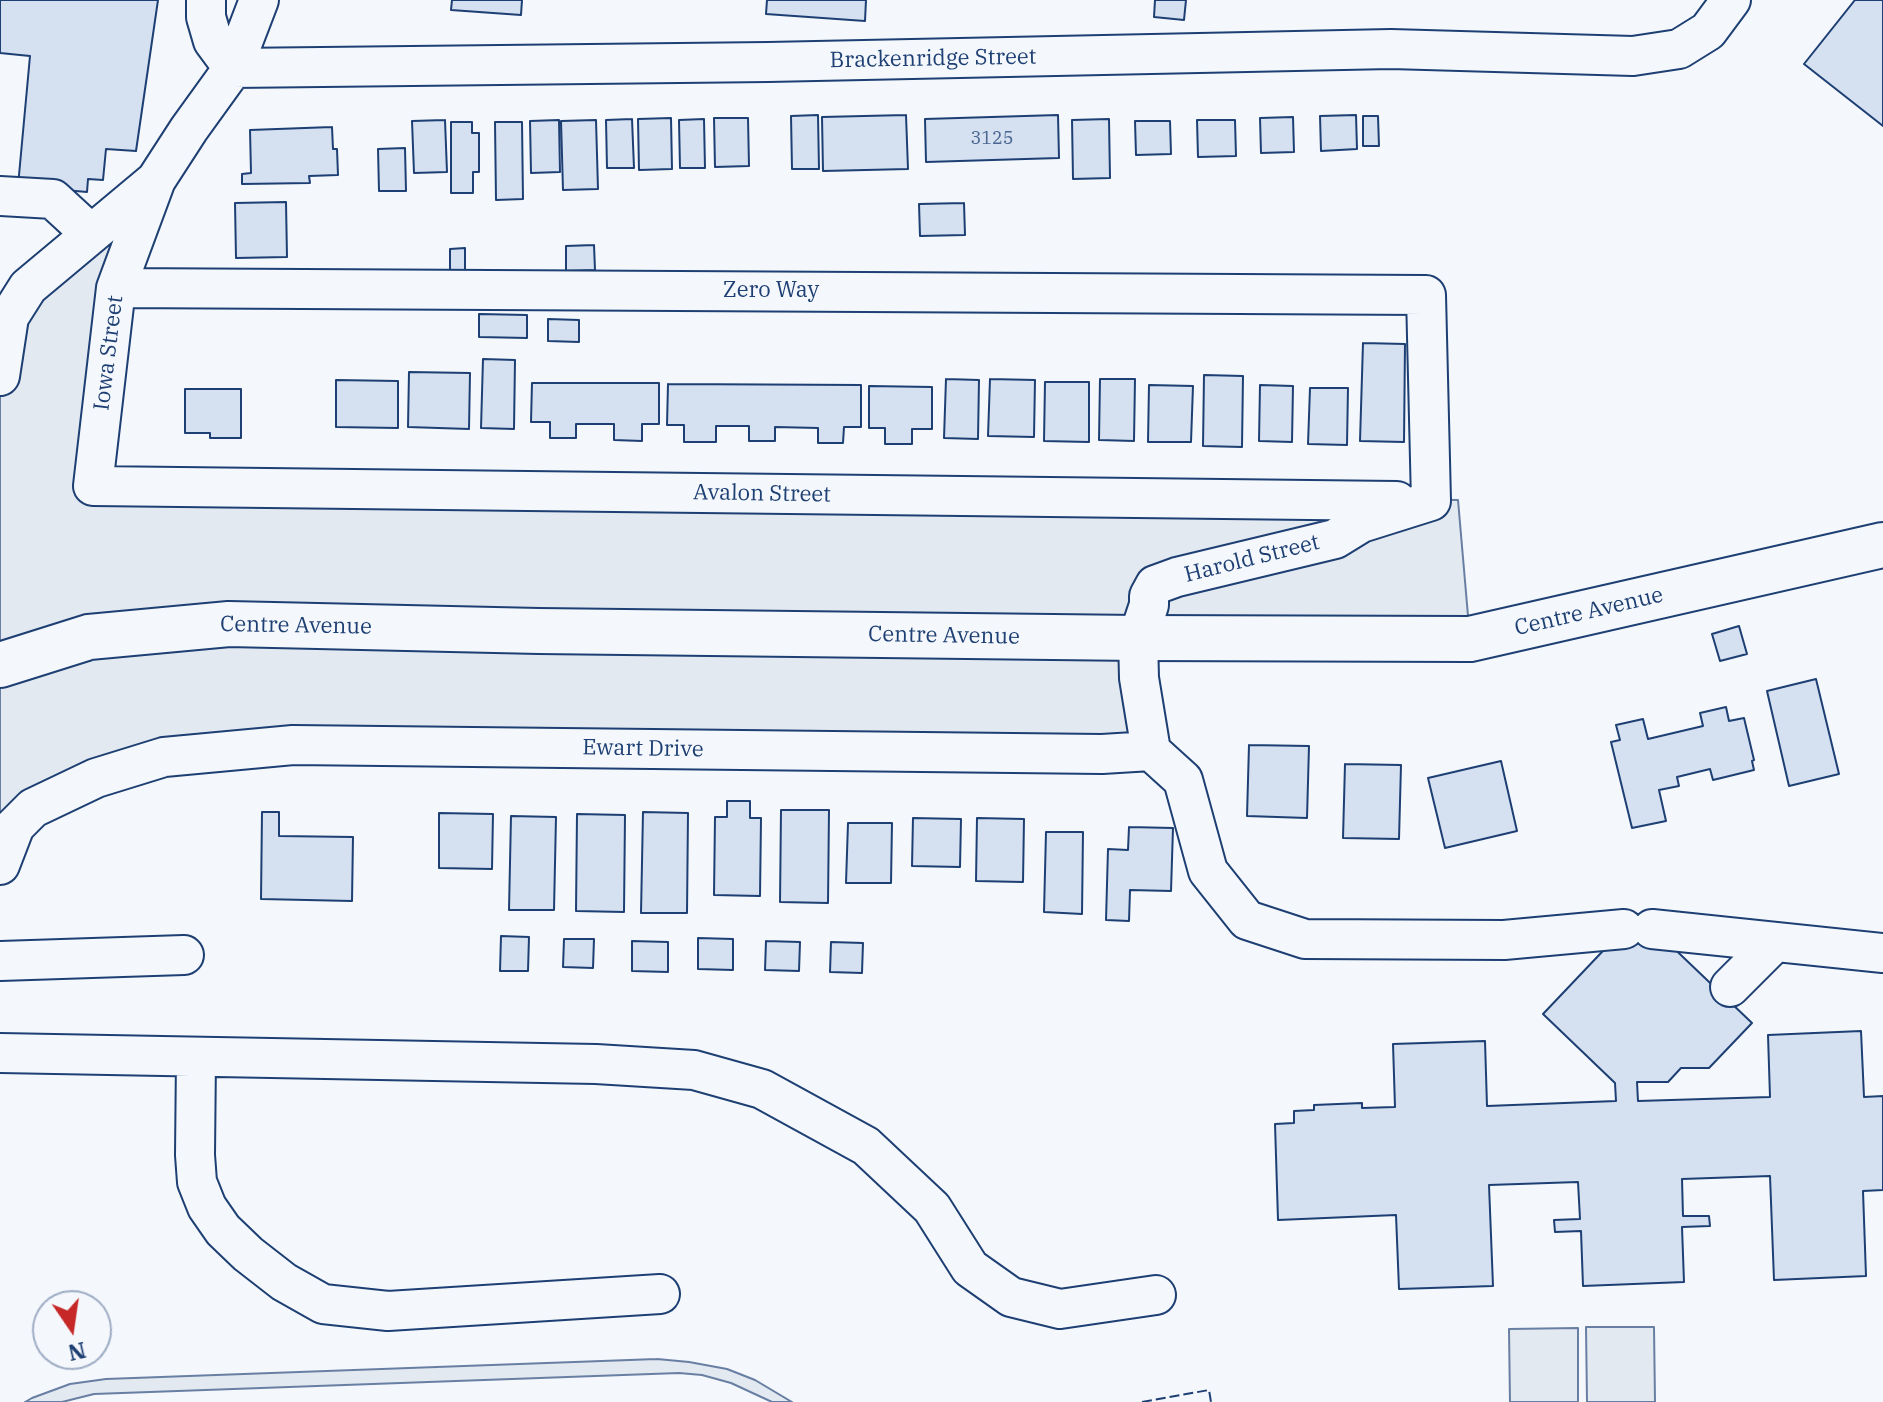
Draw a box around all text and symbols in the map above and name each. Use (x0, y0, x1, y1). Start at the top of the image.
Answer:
street label: Brackenridge Street (829, 44, 1037, 74)
house number: 3125 (970, 128, 1014, 150)
street label: Zero Way (723, 278, 819, 304)
street label: Iowa Street (89, 294, 129, 412)
street label: Avalon Street (693, 480, 831, 508)
street label: Harold Street (1182, 529, 1322, 589)
street label: Centre Avenue (1512, 582, 1666, 642)
street label: Centre Avenue (220, 611, 372, 641)
street label: Centre Avenue (868, 621, 1020, 651)
street label: Ewart Drive (582, 735, 704, 763)
north arrow (32, 1290, 112, 1370)
text: N (65, 1336, 89, 1368)

